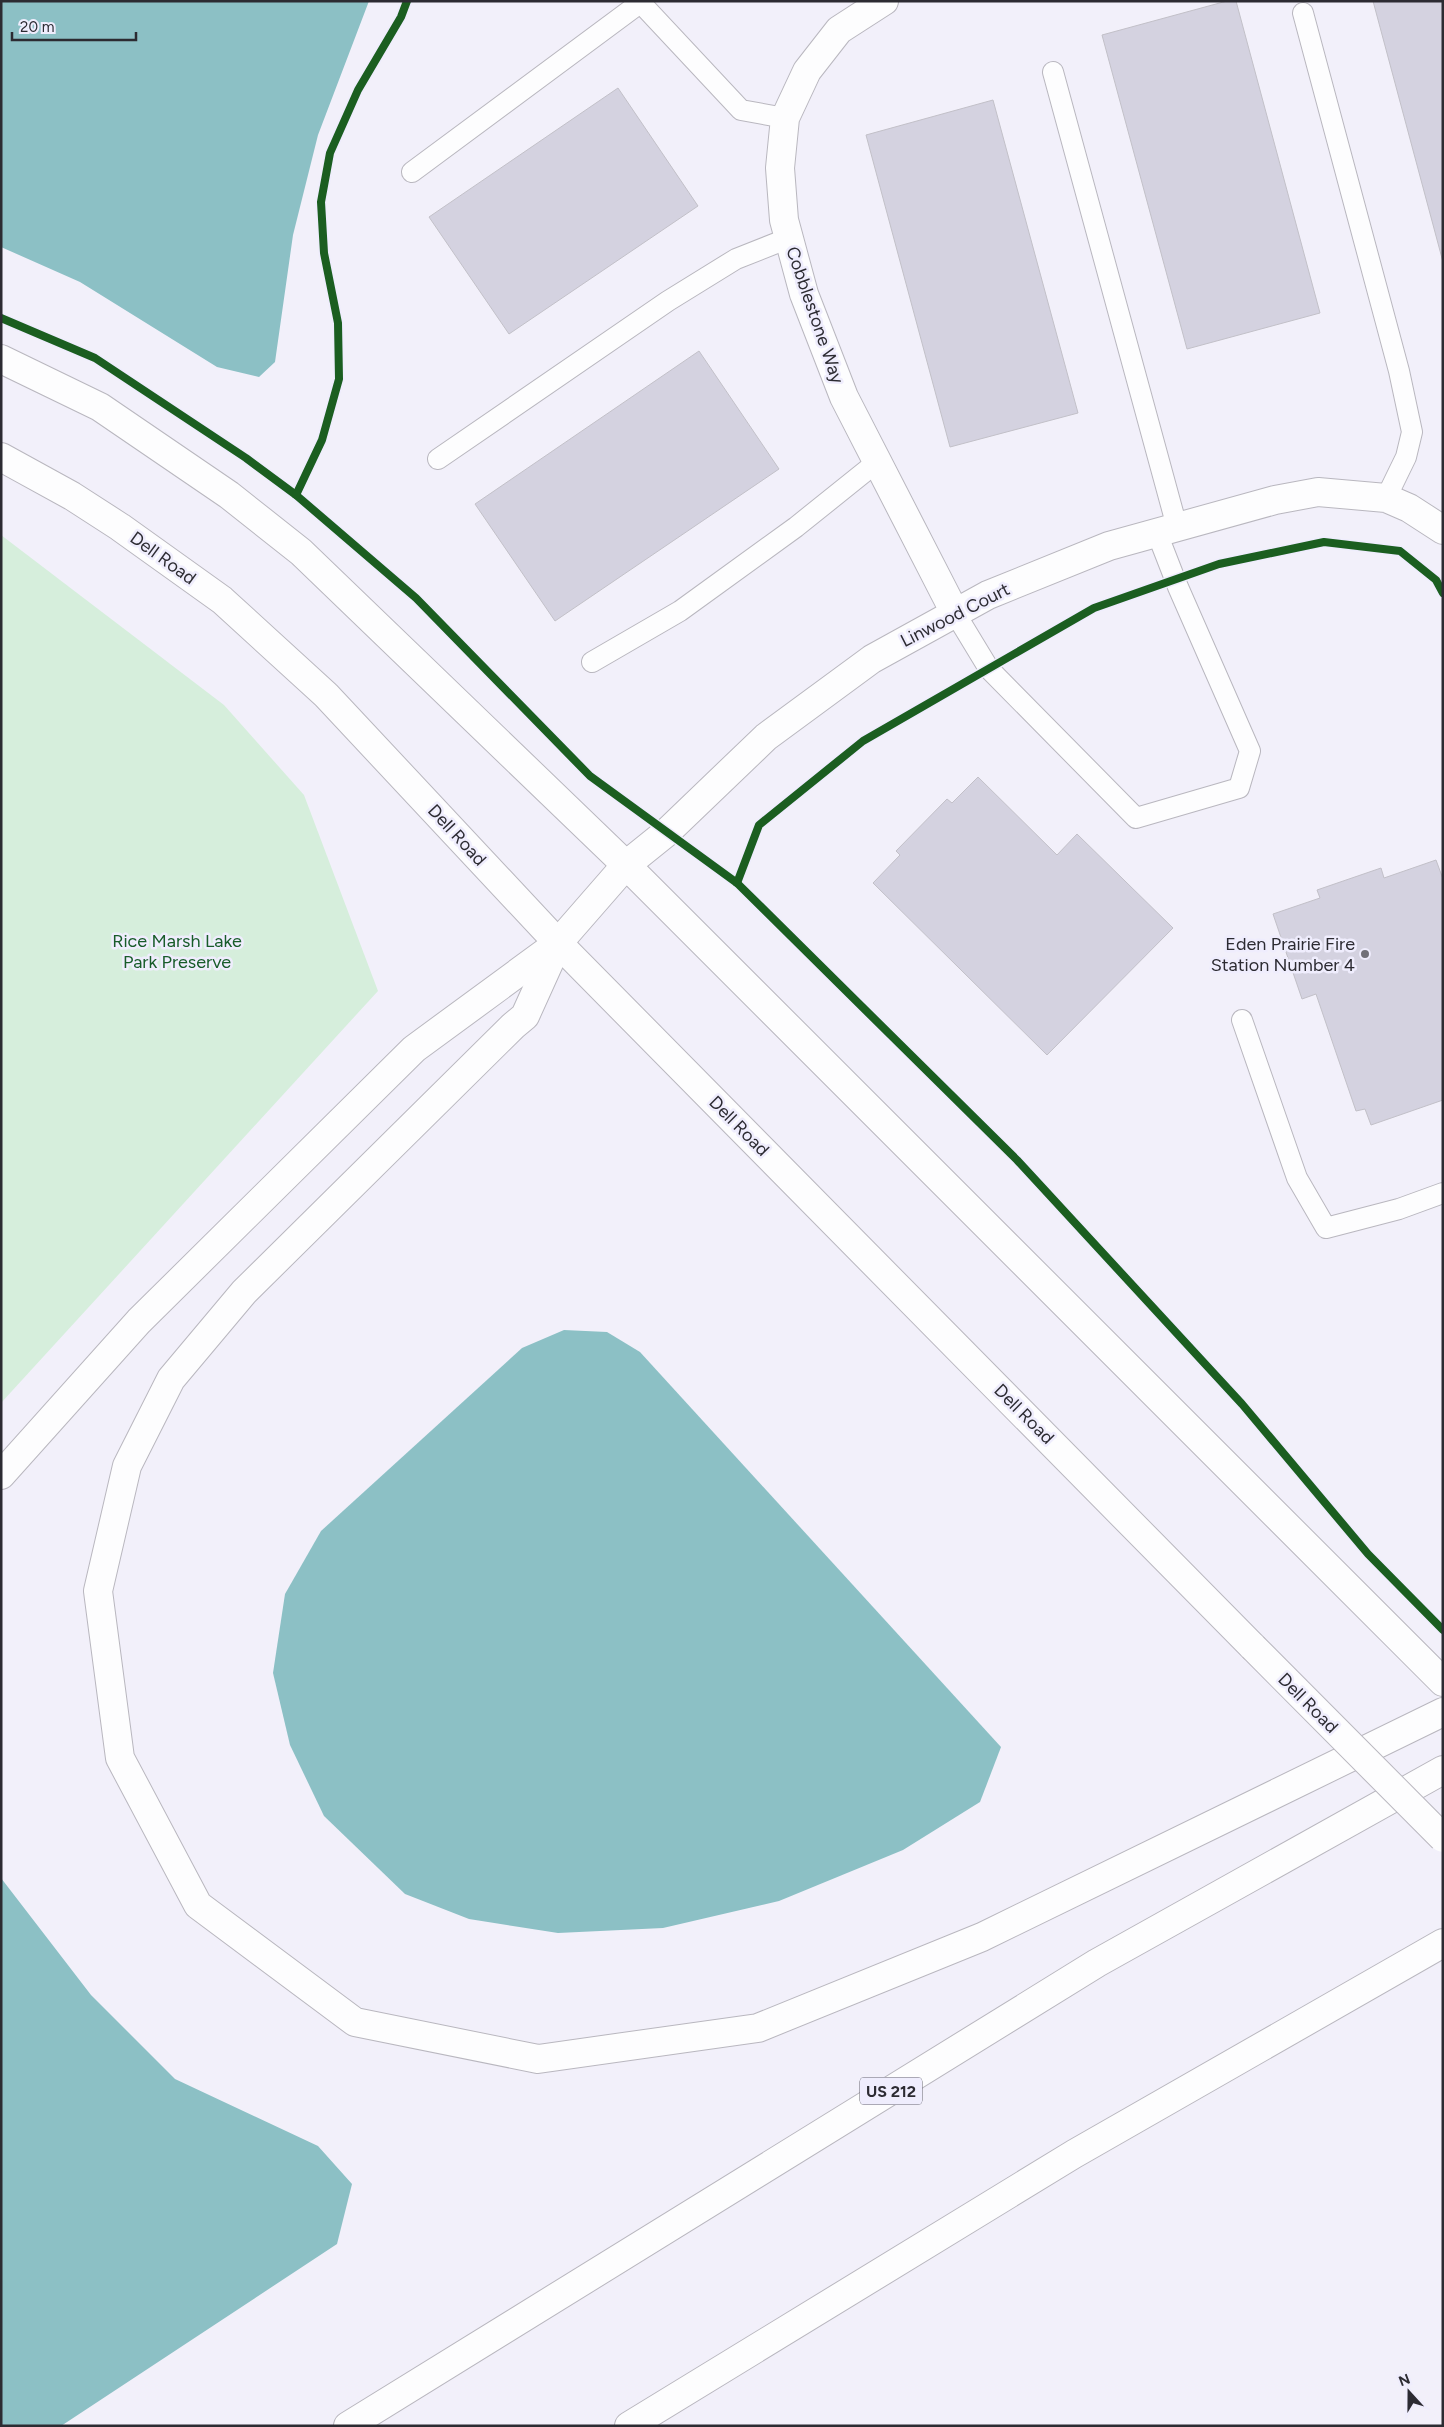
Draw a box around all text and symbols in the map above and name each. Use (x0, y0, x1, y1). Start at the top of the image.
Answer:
scale bar (12, 10, 136, 42)
text: 20 m (20, 18, 54, 36)
street label: Cobblestone Way (781, 244, 849, 387)
street label: Dell Road (126, 527, 200, 589)
street label: Linwood Court (897, 578, 1013, 652)
street label: Dell Road (423, 800, 491, 870)
park label: Rice Marsh Lake Park Preserve (112, 930, 242, 973)
place label: Eden Prairie Fire Station Number 4 (1211, 933, 1355, 976)
marker: Eden Prairie Fire Station Number 4 (1359, 948, 1371, 960)
street label: Dell Road (704, 1091, 774, 1161)
street label: Dell Road (989, 1379, 1059, 1449)
street label: Dell Road (1273, 1668, 1343, 1738)
road number: US 212 (860, 2078, 922, 2104)
north arrow (1384, 2367, 1434, 2417)
text: N (1396, 2370, 1413, 2390)

